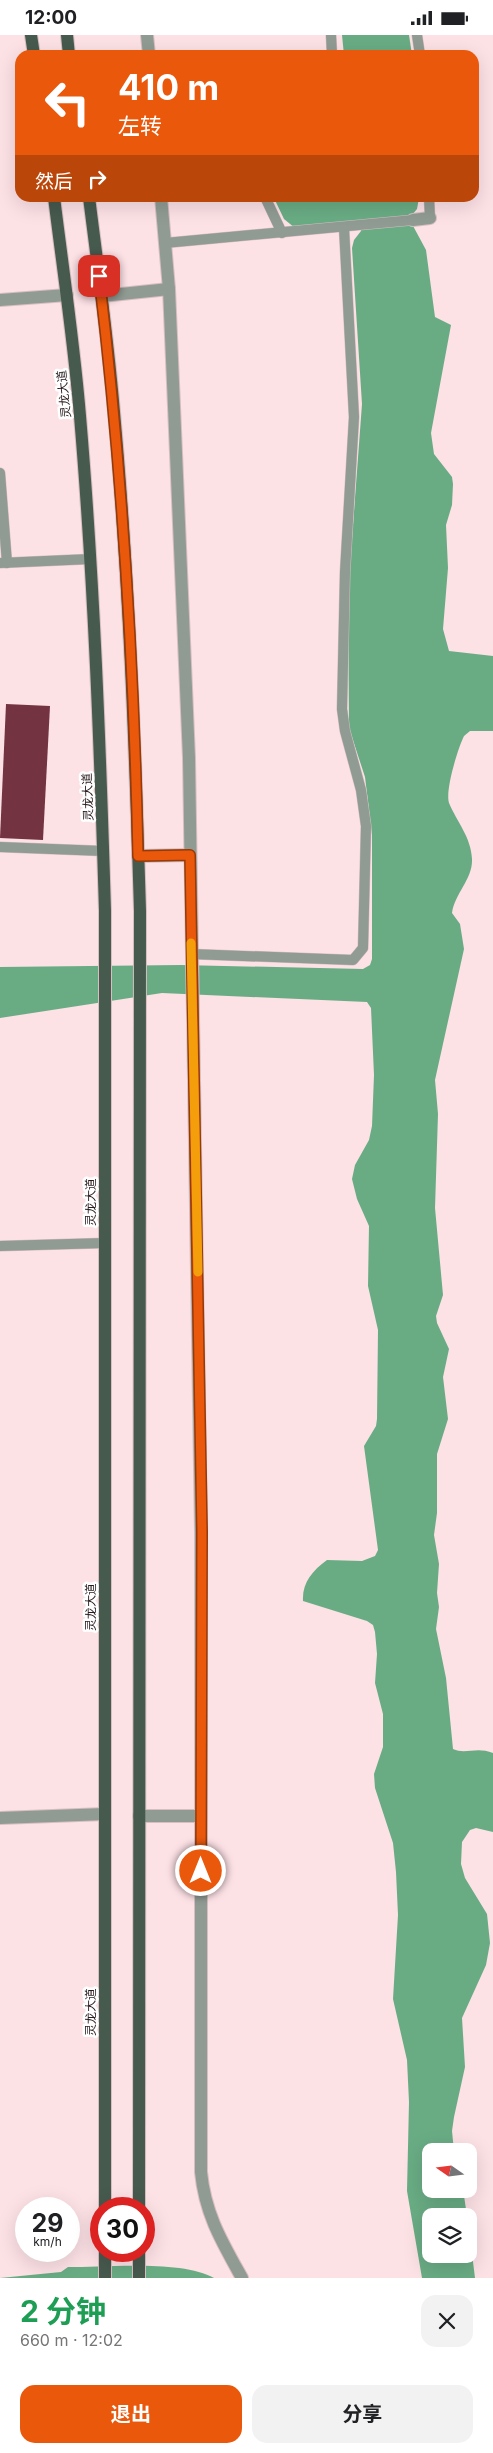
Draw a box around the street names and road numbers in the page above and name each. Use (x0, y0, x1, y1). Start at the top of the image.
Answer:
street label: 灵龙大道 (54, 369, 73, 419)
street label: 灵龙大道 (79, 773, 96, 821)
street label: 灵龙大道 (83, 1178, 98, 1226)
street label: 灵龙大道 (83, 1583, 98, 1631)
street label: 灵龙大道 (83, 1988, 98, 2036)

